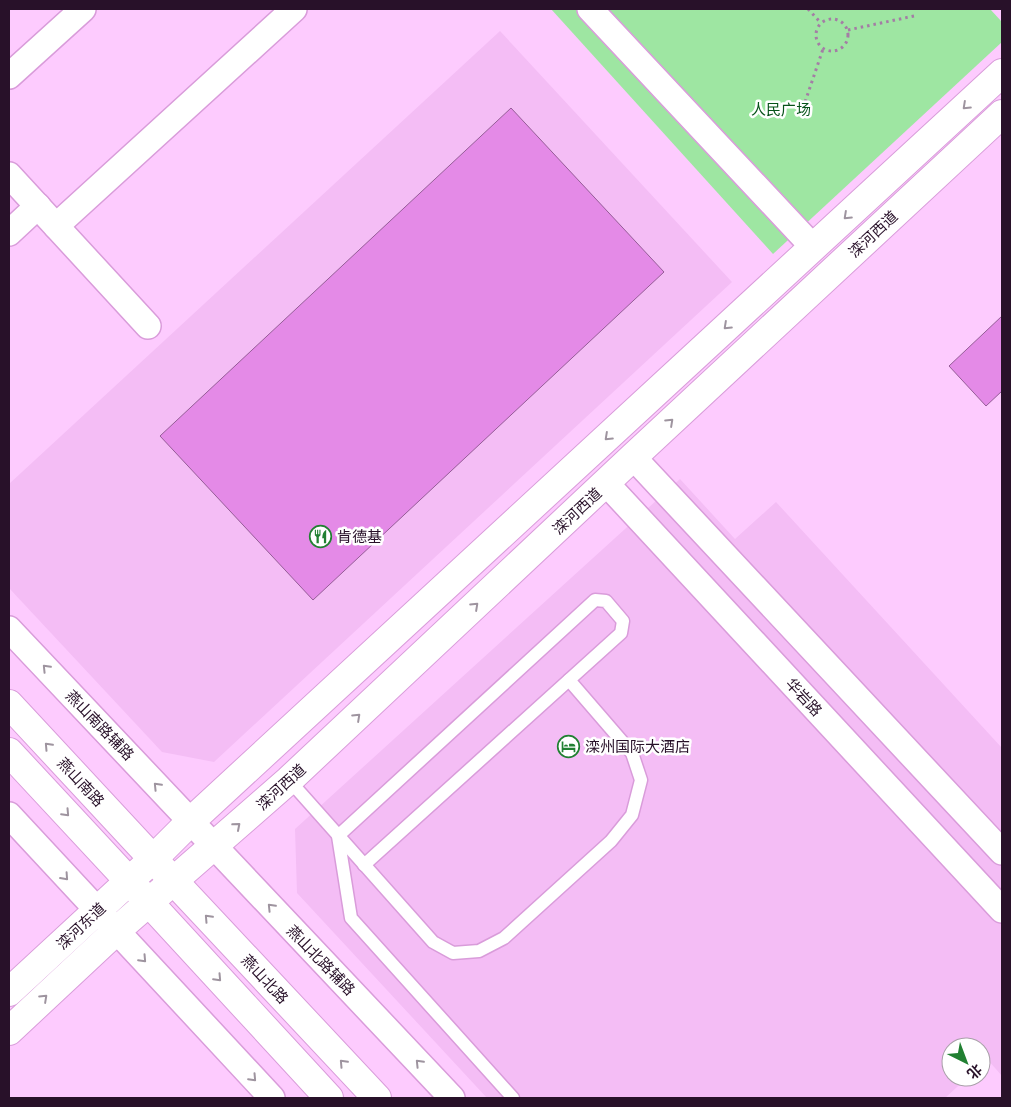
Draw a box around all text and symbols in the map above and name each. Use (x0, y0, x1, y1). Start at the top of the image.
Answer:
park label: 人民广场 (751, 100, 811, 119)
one-way arrow (963, 100, 972, 109)
street label: 滦河西道 (845, 207, 901, 261)
one-way arrow (843, 210, 852, 219)
one-way arrow (724, 320, 733, 329)
one-way arrow (665, 419, 674, 428)
one-way arrow (605, 431, 614, 440)
street label: 滦河西道 (549, 484, 605, 538)
restaurant icon: 肯德基 (309, 524, 333, 548)
place label: 肯德基 (337, 527, 382, 546)
one-way arrow (470, 603, 479, 612)
one-way arrow (43, 665, 52, 674)
street label: 华岩路 (782, 674, 826, 720)
street label: 燕山南路辅路 (62, 686, 138, 764)
one-way arrow (351, 714, 360, 723)
hotel icon: 滦州国际大酒店 (557, 734, 581, 758)
place label: 滦州国际大酒店 (585, 737, 690, 756)
one-way arrow (45, 743, 54, 752)
street label: 燕山南路 (54, 754, 108, 810)
street label: 滦河西道 (252, 760, 310, 814)
one-way arrow (154, 783, 163, 792)
one-way arrow (60, 807, 69, 816)
one-way arrow (231, 824, 240, 832)
one-way arrow (59, 871, 68, 880)
street label: 滦河东道 (53, 899, 109, 953)
one-way arrow (268, 904, 277, 913)
one-way arrow (205, 915, 214, 924)
street label: 燕山北路辅路 (283, 921, 359, 999)
street label: 燕山北路 (238, 951, 292, 1007)
one-way arrow (137, 953, 146, 962)
one-way arrow (212, 973, 221, 982)
one-way arrow (39, 995, 48, 1004)
north arrow (941, 1037, 991, 1087)
one-way arrow (340, 1059, 349, 1068)
one-way arrow (416, 1060, 425, 1069)
text: 北 (963, 1060, 986, 1083)
one-way arrow (247, 1073, 256, 1082)

